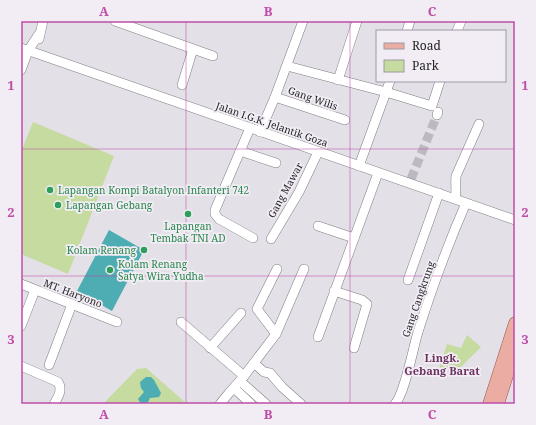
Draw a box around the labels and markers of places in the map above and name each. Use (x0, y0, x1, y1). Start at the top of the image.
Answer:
place label: Lapangan Kompi Batalyon Infanteri 742 (58, 183, 249, 197)
marker: Lapangan Kompi Batalyon Infanteri 742 (45, 185, 55, 195)
place label: Lapangan Gebang (66, 198, 153, 212)
marker: Lapangan Gebang (53, 200, 63, 210)
marker: Lapangan Tembak TNI AD (183, 209, 193, 219)
place label: Lapangan Tembak TNI AD (151, 219, 226, 245)
place label: Kolam Renang (67, 243, 137, 257)
marker: Kolam Renang (139, 245, 149, 255)
place label: Kolam Renang Satya Wira Yudha (118, 257, 204, 283)
marker: Kolam Renang Satya Wira Yudha (105, 265, 115, 275)

